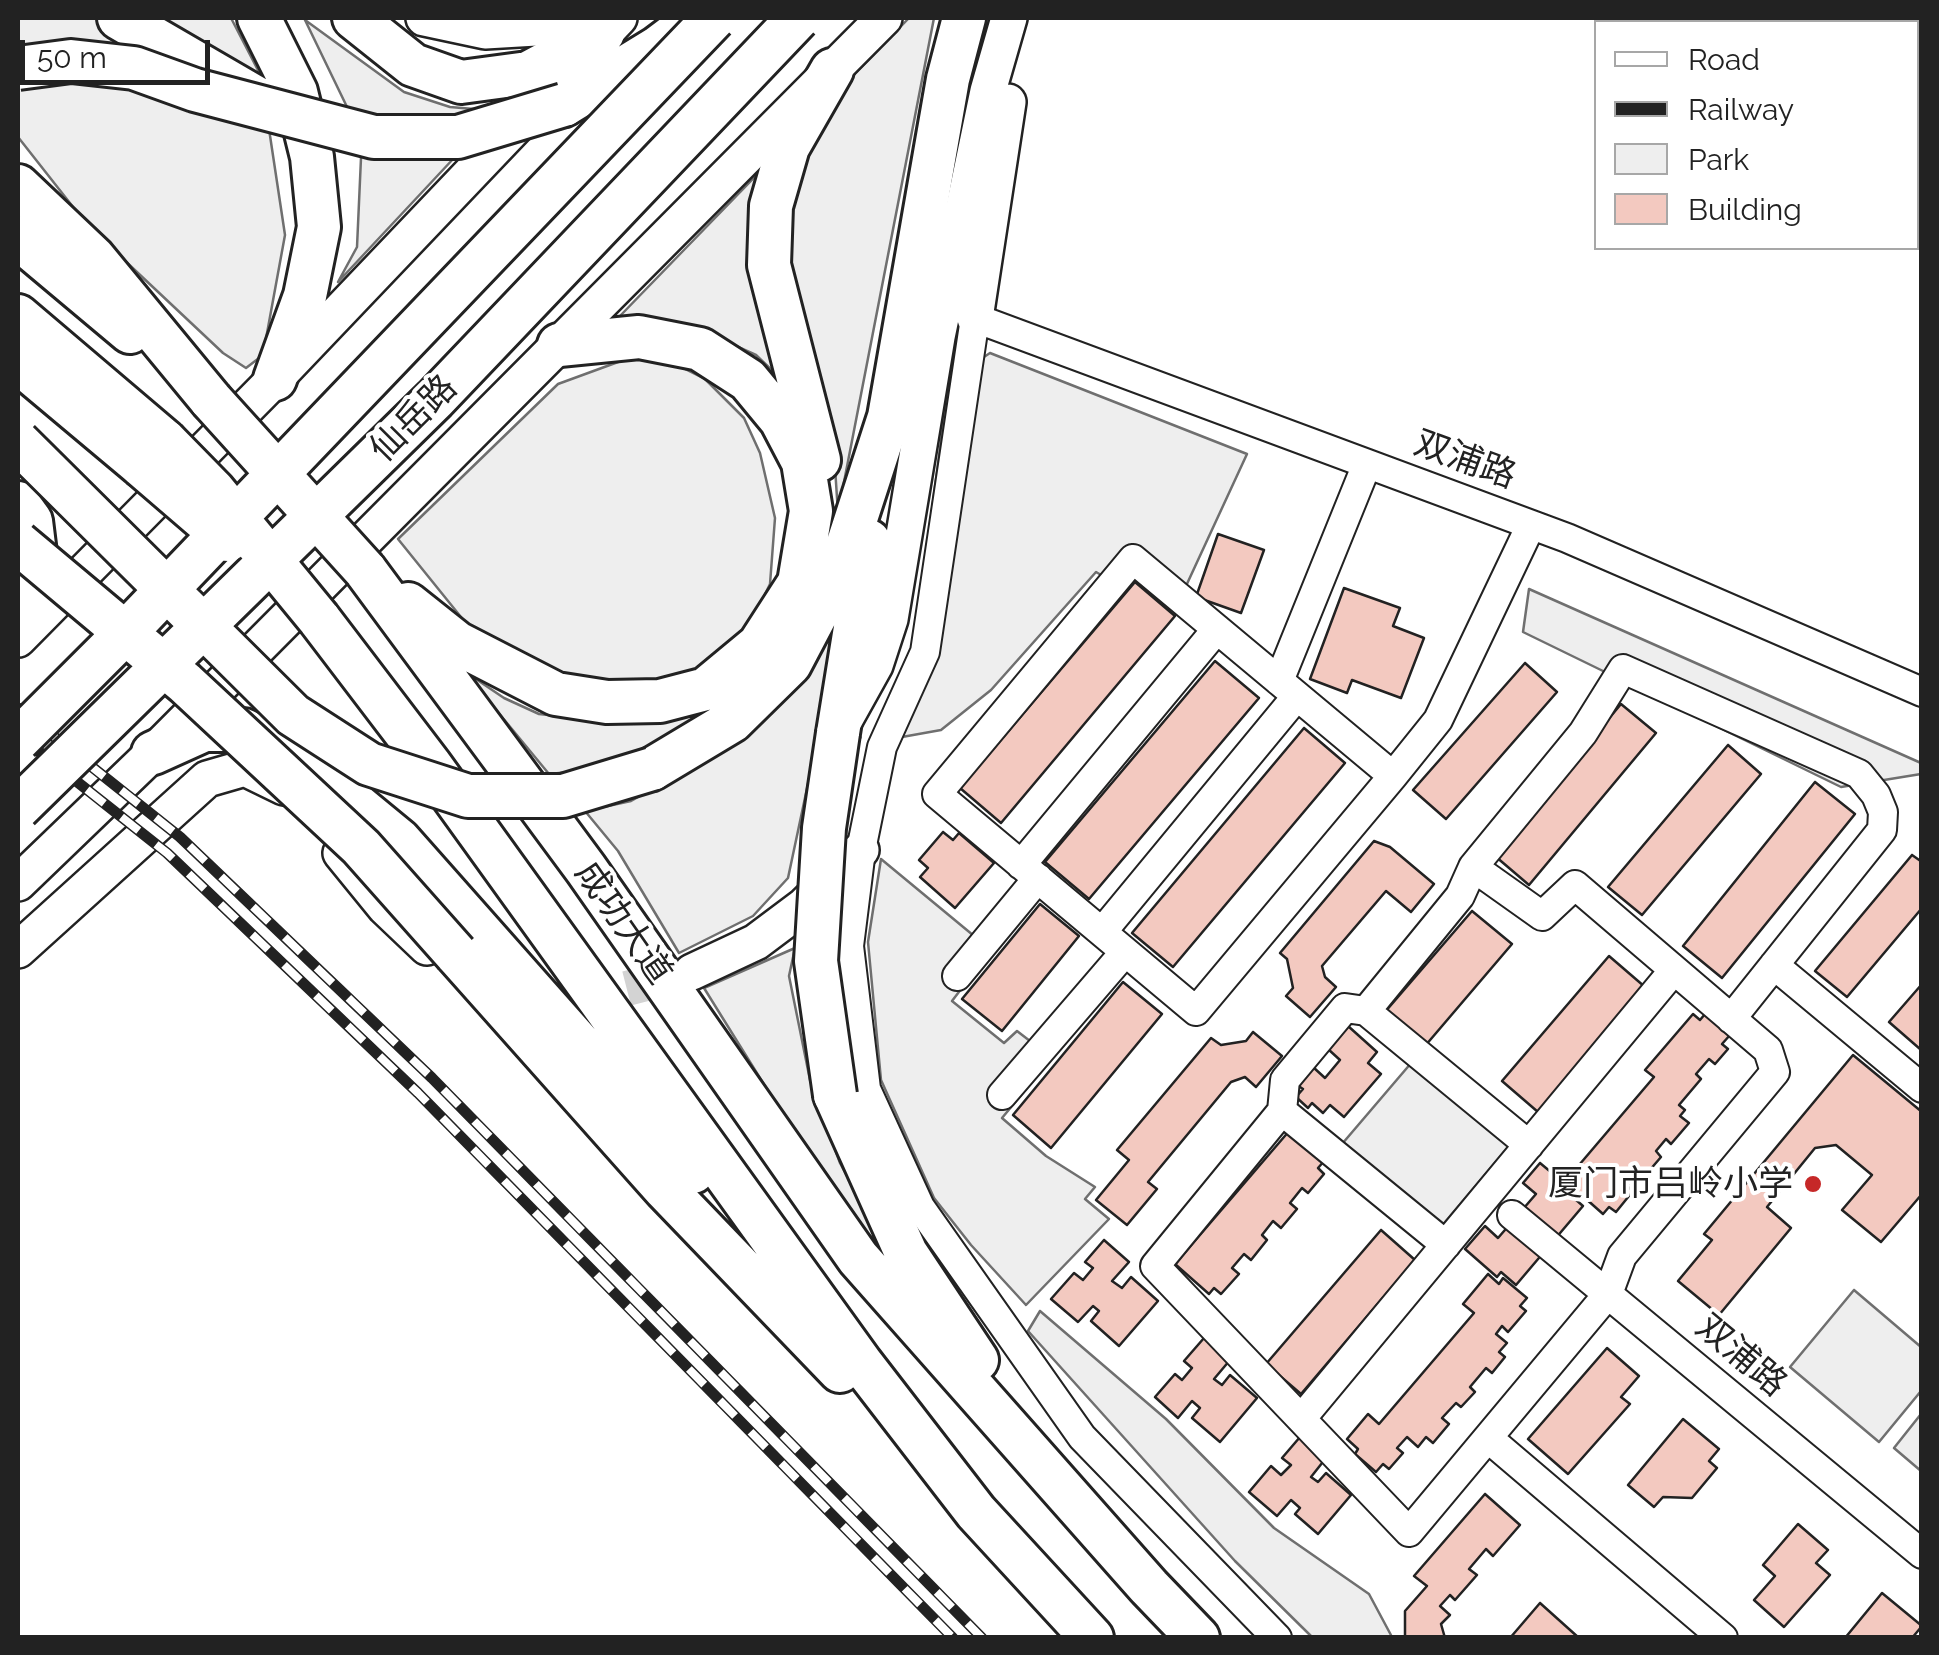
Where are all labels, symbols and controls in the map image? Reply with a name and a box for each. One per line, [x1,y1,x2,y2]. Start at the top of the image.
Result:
scale bar [25,20,215,82]
legend [1594,20,1919,250]
text: 50 m [37,40,107,75]
text: Road [1688,42,1760,77]
text: Railway [1688,92,1794,127]
text: Park [1688,142,1749,177]
text: Building [1688,192,1802,227]
street label: 仙岳路 [362,367,466,471]
street label: 双浦路 [1408,422,1522,498]
street label: 成功大道 [566,854,680,992]
place label: 厦门市吕岭小学 [1548,1163,1793,1205]
marker: 厦门市吕岭小学 [1802,1173,1824,1195]
street label: 双浦路 [1687,1306,1795,1406]

